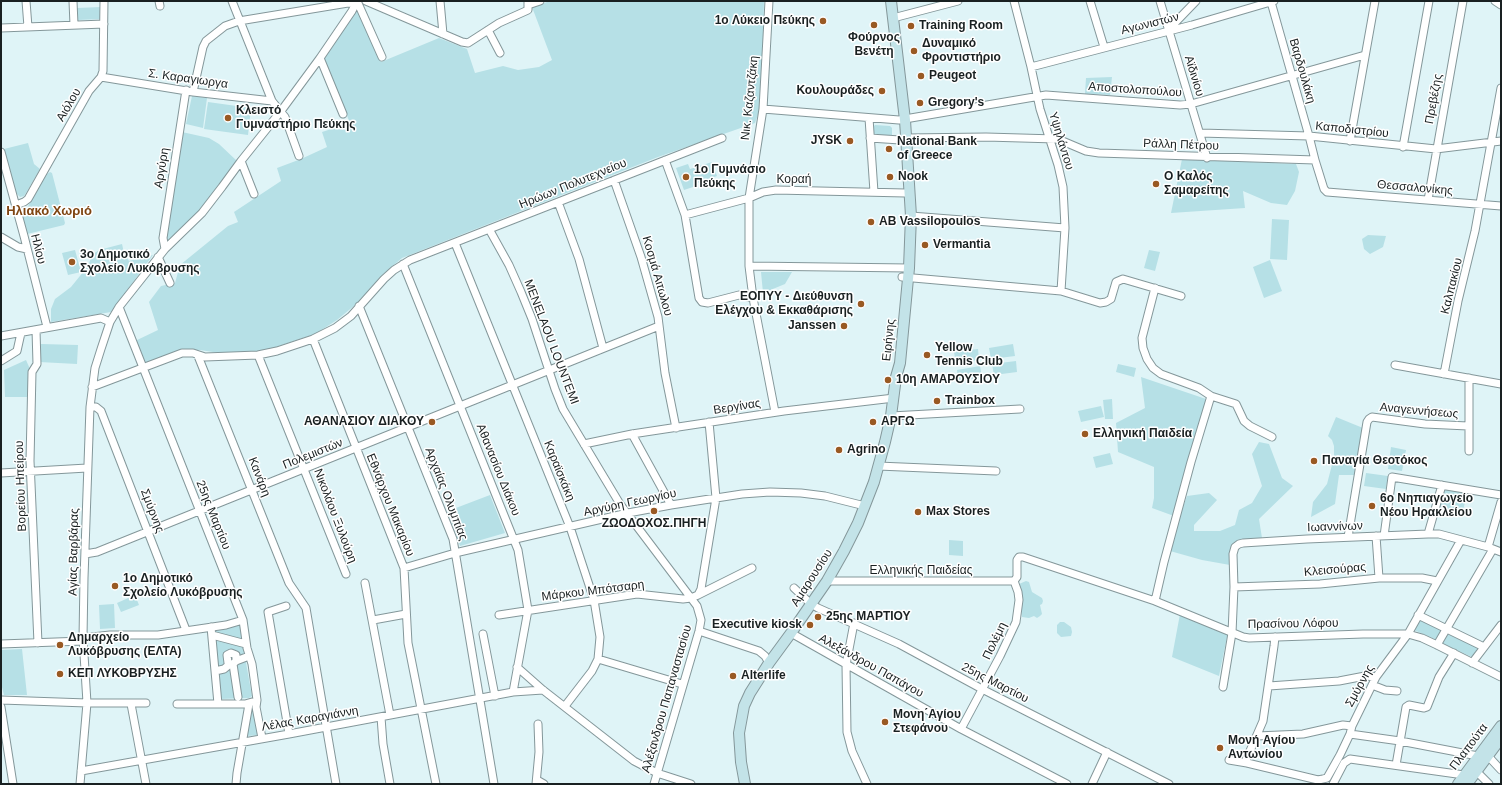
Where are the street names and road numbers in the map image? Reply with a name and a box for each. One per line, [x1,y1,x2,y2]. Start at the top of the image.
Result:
street label: Αγωνιστών [1120,10,1180,38]
street label: Βαρδουλάκη [1286,37,1318,105]
street label: Αϊδινίου [1181,54,1207,98]
street label: Νικ. Καζαντζάκη [738,55,762,141]
street label: Σ. Καραγιωργα [147,66,229,92]
street label: Πρεβέζης [1423,73,1445,125]
street label: Αποστολοπούλου [1088,80,1182,100]
street label: Αιόλου [54,86,84,124]
street label: Υψηλάντου [1045,110,1077,172]
street label: Καποδιστρίου [1315,119,1389,141]
street label: Ράλλη Πέτρου [1143,136,1219,154]
street label: Αργύρη [152,147,172,189]
street label: Ηρώων Πολυτεχνείου [517,156,629,212]
street label: Κοραή [777,173,811,187]
street label: Θεσσαλονίκης [1376,178,1454,198]
street label: Ηλίου [27,232,49,266]
street label: Κοσμά Αιτωλου [639,234,675,318]
street label: Καλπακίου [1438,256,1466,316]
street label: MENELAOU LOUNTEMI [521,277,581,407]
street label: Ειρήνης [880,318,898,362]
street label: Βεργίνας [712,396,762,418]
street label: Αναγεννήσεως [1379,400,1459,422]
street label: Αθανασίου Διάκου [473,422,523,518]
street label: Πολεμιστών [281,435,345,473]
street label: Καραϊσκάκη [540,439,578,503]
street label: Βορείου Ηπείρου [12,440,30,532]
street label: Αρχαίας Ολυμπίας [422,445,470,543]
street label: Εθνάρχου Μακαρίου [363,452,417,558]
street label: Κανάρη [245,455,273,499]
street label: Νικολάου Ξυλούρη [310,467,360,565]
street label: 25ης Μαρτίου [193,478,233,552]
street label: Αργύρη Γεωργίου [582,486,678,520]
street label: Σμύρνης [137,487,167,535]
street label: Αγίας Βαρβάρας [66,508,82,596]
street label: Ιωαννίνων [1307,519,1363,535]
street label: Αμαρουσίου [788,547,836,609]
street label: Κλεισούρας [1303,560,1367,580]
street label: Ελληνικής Παιδείας [870,564,972,578]
street label: Μάρκου Μπότσαρη [541,578,645,604]
street label: Πρασίνου Λόφου [1247,616,1339,632]
street label: Πολέμη [980,620,1010,662]
street label: Αλέξανδρου Παπαναστασίου [639,623,695,775]
street label: Αλεξάνδρου Παπάγου [816,631,926,701]
street label: 25ης Μαρτίου [959,660,1031,706]
street label: Σμύρνης [1343,662,1377,710]
street label: Λέλας Καραγιάννη [260,703,360,735]
street label: Πλαπούτα [1447,721,1491,773]

